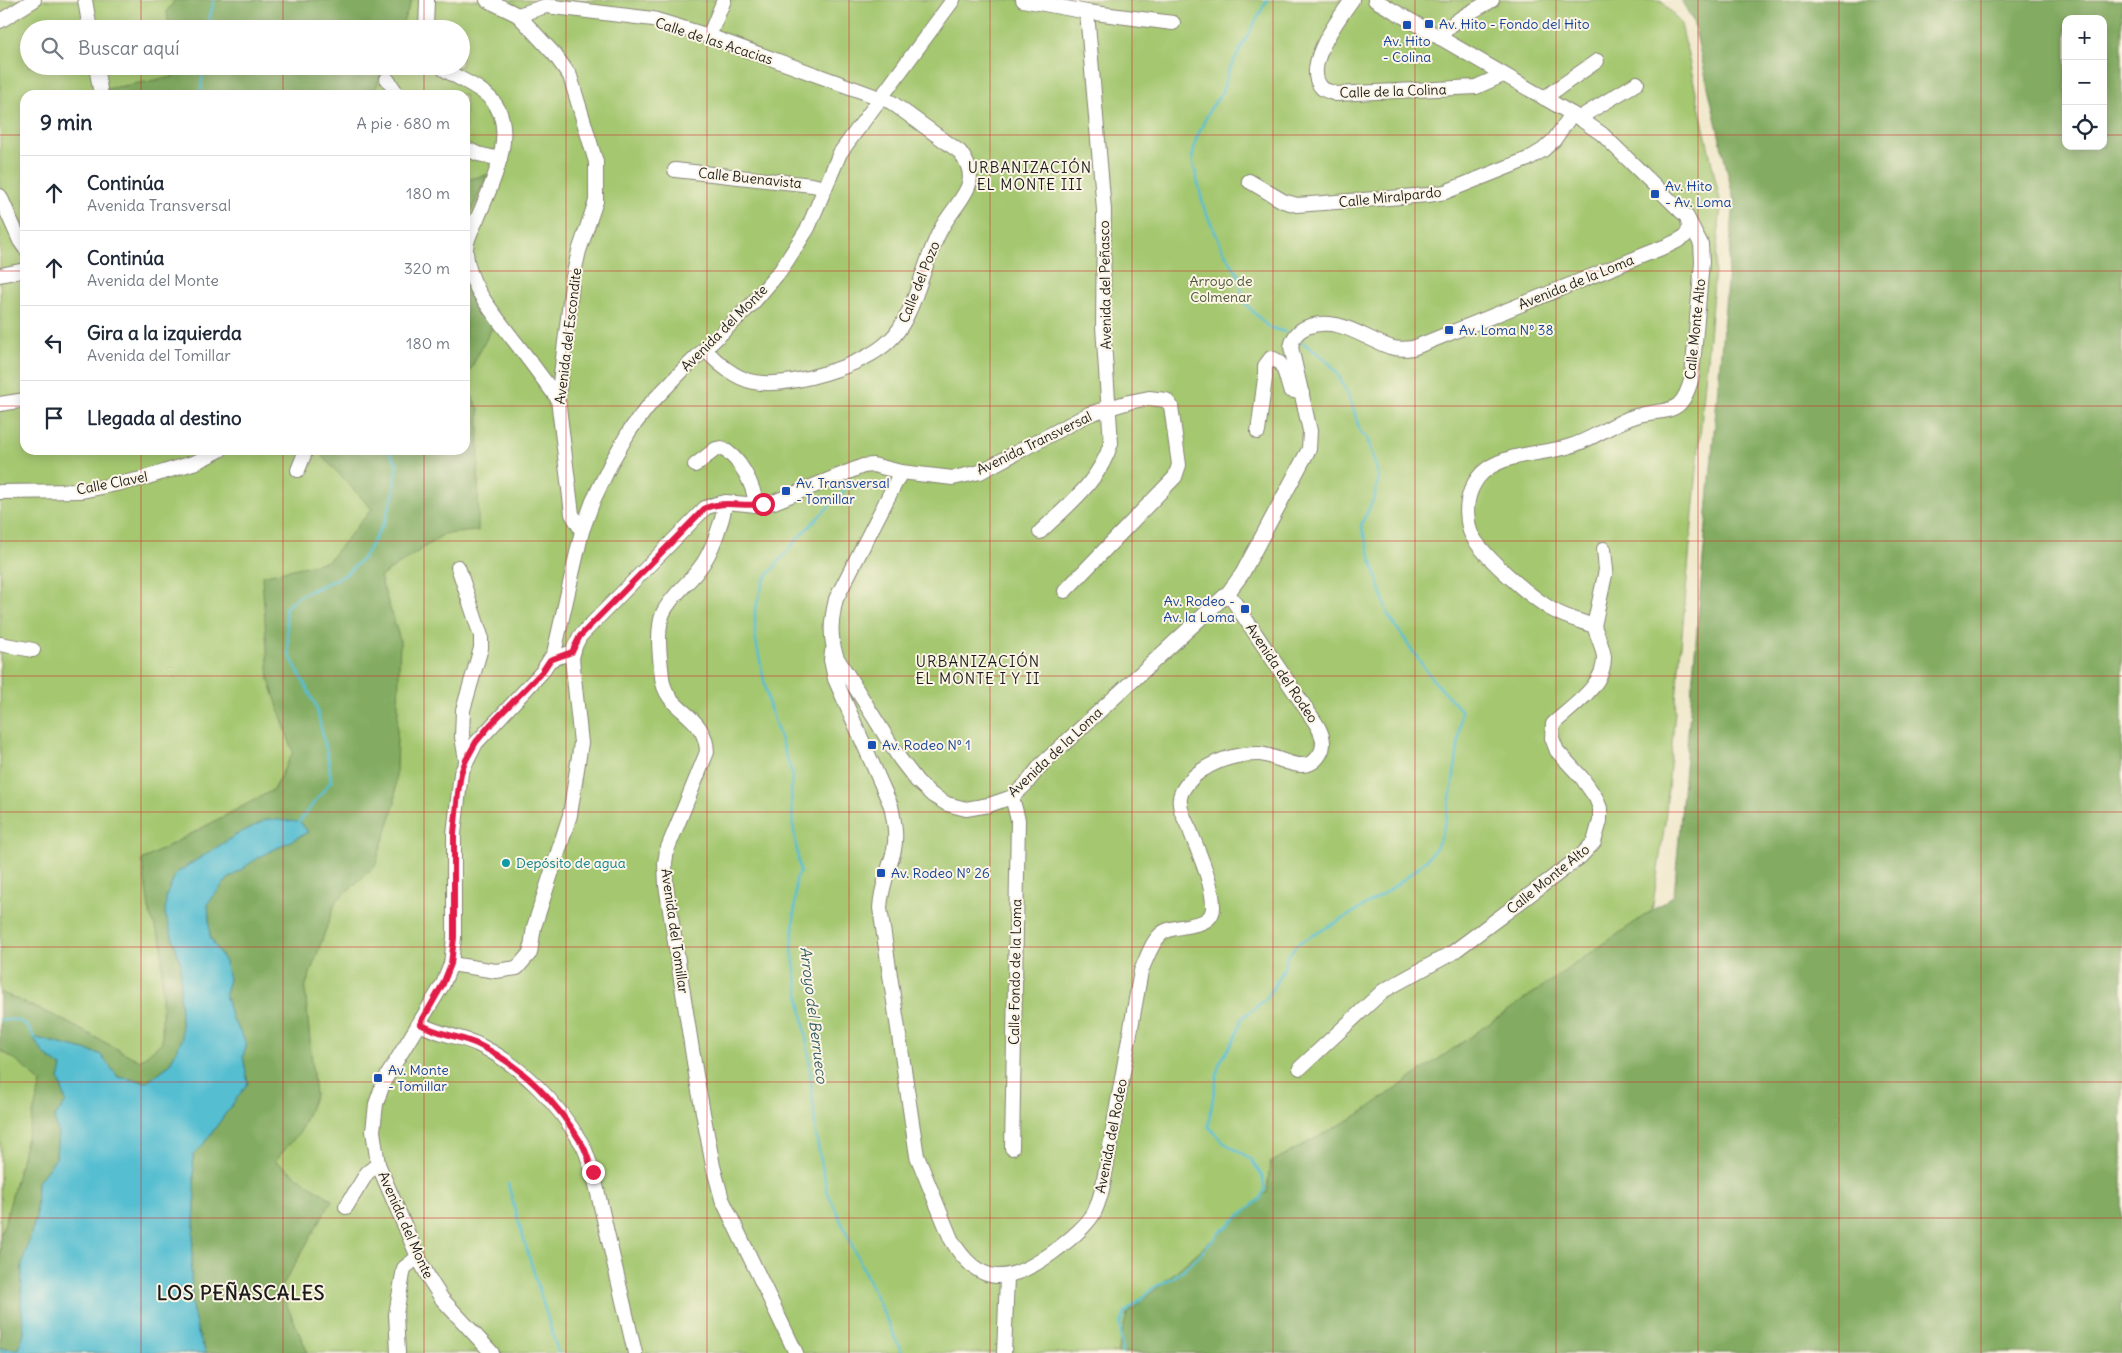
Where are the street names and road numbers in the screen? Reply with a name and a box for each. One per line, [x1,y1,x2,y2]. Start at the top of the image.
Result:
street label: Calle de las Acacias [653,13,775,69]
street label: Calle de la Colina [1339,80,1447,102]
street label: Calle Buenavista [697,164,803,192]
street label: Calle Miralpardo [1338,183,1442,211]
street label: Avenida del Peñasco [1095,220,1115,350]
street label: Calle del Pozo [894,238,944,326]
street label: Avenida de la Loma [1516,251,1636,313]
street label: Avenida del Escondite [551,267,585,405]
street label: Calle Monte Alto [1681,277,1709,380]
street label: Avenida del Monte [677,281,771,375]
street label: Avenida Transversal [973,407,1095,479]
street label: Calle Clavel [75,467,149,499]
street label: Avenida del Rodeo [1242,620,1322,726]
street label: Avenida de la Loma [1004,703,1106,801]
street label: Calle Monte Alto [1503,840,1593,918]
street label: Avenida del Tomillar [657,867,693,995]
street label: Calle Fondo de la Loma [1005,899,1025,1045]
street label: Avenida del Rodeo [1091,1077,1131,1195]
street label: Avenida del Monte [374,1169,438,1281]

